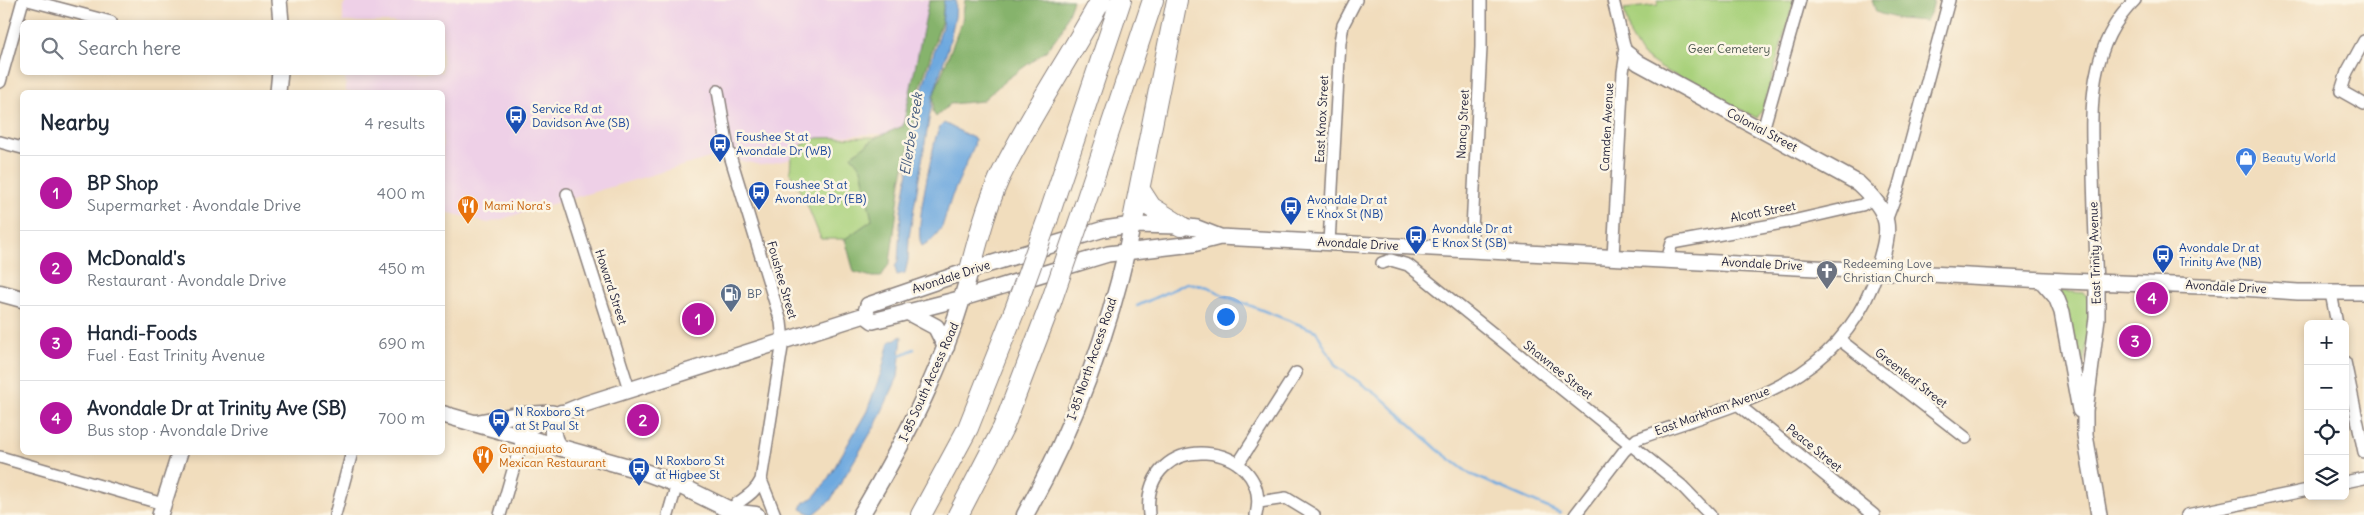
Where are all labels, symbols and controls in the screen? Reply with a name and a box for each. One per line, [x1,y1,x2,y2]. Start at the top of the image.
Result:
search box [20,20,445,75]
icon: search [38,34,66,62]
text: Search here [78,36,181,60]
park label: Geer Cemetery [1688,41,1770,56]
street label: East Knox Street [1312,75,1331,163]
street label: Camden Avenue [1597,82,1616,172]
street label: Nancy Street [1453,89,1472,159]
water label: Ellerbe Creek [896,91,927,176]
place label: Service Rd at Davidson Ave (SB) [532,101,630,130]
bus stop icon: Service Rd at Davidson Ave (SB) [504,104,528,135]
street label: Colonial Street [1724,105,1800,154]
text: Nearby [40,109,110,136]
text: 4 results [364,113,425,133]
place label: Foushee St at Avondale Dr (WB) [736,129,831,158]
bus stop icon: Foushee St at Avondale Dr (WB) [708,132,732,163]
shop icon: Beauty World [2234,146,2258,177]
place label: Beauty World [2262,150,2336,165]
text: BP Shop [87,171,158,195]
place label: Foushee St at Avondale Dr (EB) [775,177,867,206]
bus stop icon: Foushee St at Avondale Dr (EB) [747,180,771,211]
text: 1 [53,183,59,203]
text: 400 m [377,183,425,203]
place label: Avondale Dr at E Knox St (NB) [1307,192,1387,221]
restaurant icon: Mami Nora's [456,194,480,225]
text: Supermarket · Avondale Drive [87,195,301,215]
bus stop icon: Avondale Dr at E Knox St (NB) [1279,195,1303,226]
place label: Mami Nora's [484,198,551,213]
street label: Alcott Street [1729,198,1797,225]
street label: East Trinity Avenue [2085,201,2104,305]
place label: Avondale Dr at E Knox St (SB) [1432,221,1512,250]
bus stop icon: Avondale Dr at E Knox St (SB) [1404,224,1428,255]
street label: Avondale Drive [1317,234,1399,253]
street label: Foushee Street [764,239,801,320]
place label: Avondale Dr at Trinity Ave (NB) [2179,240,2262,269]
bus stop icon: Avondale Dr at Trinity Ave (NB) [2151,243,2175,274]
text: McDonald's [87,246,185,270]
street label: Howard Street [592,247,631,326]
street label: Avondale Drive [1721,254,1803,273]
place label: Redeeming Love Christian Church [1843,256,1934,285]
street label: Avondale Drive [910,257,992,296]
text: 2 [52,258,60,278]
text: 450 m [378,258,425,278]
church icon: Redeeming Love Christian Church [1815,259,1839,290]
text: Restaurant · Avondale Drive [87,270,286,290]
street label: Avondale Drive [2185,277,2267,296]
pin: 4 [2136,279,2168,317]
fuel station icon: BP [719,282,743,313]
place label: BP [747,286,762,301]
street label: I-85 North Access Road [1064,296,1120,422]
pin: 1 [682,300,714,338]
your location [1213,304,1239,330]
street label: I-85 South Access Road [895,320,962,444]
map controls [2304,320,2349,500]
button: + [2304,320,2349,365]
text: Handi-Foods [87,321,197,345]
pin: 3 [2119,322,2151,360]
text: 3 [51,333,61,353]
text: 690 m [378,333,425,353]
street label: Shawnee Street [1521,337,1596,402]
text: Fuel · East Trinity Avenue [87,345,265,365]
street label: Greenleaf Street [1872,345,1951,411]
button: − [2304,365,2349,410]
street label: East Markham Avenue [1652,383,1771,438]
text: Avondale Dr at Trinity Ave (SB) [87,396,346,420]
pin: 2 [627,401,659,439]
place label: N Roxboro St at St Paul St [515,404,584,433]
bus stop icon: N Roxboro St at St Paul St [487,407,511,438]
text: 4 [51,408,61,428]
text: 700 m [378,408,425,428]
button: locate [2304,410,2349,455]
text: Bus stop · Avondale Drive [87,420,268,440]
street label: Peace Street [1783,421,1845,475]
place label: Guanajuato Mexican Restaurant [499,441,606,470]
restaurant icon: Guanajuato Mexican Restaurant [471,444,495,475]
place label: N Roxboro St at Higbee St [655,453,724,482]
button: layers [2304,455,2349,500]
bus stop icon: N Roxboro St at Higbee St [627,456,651,487]

